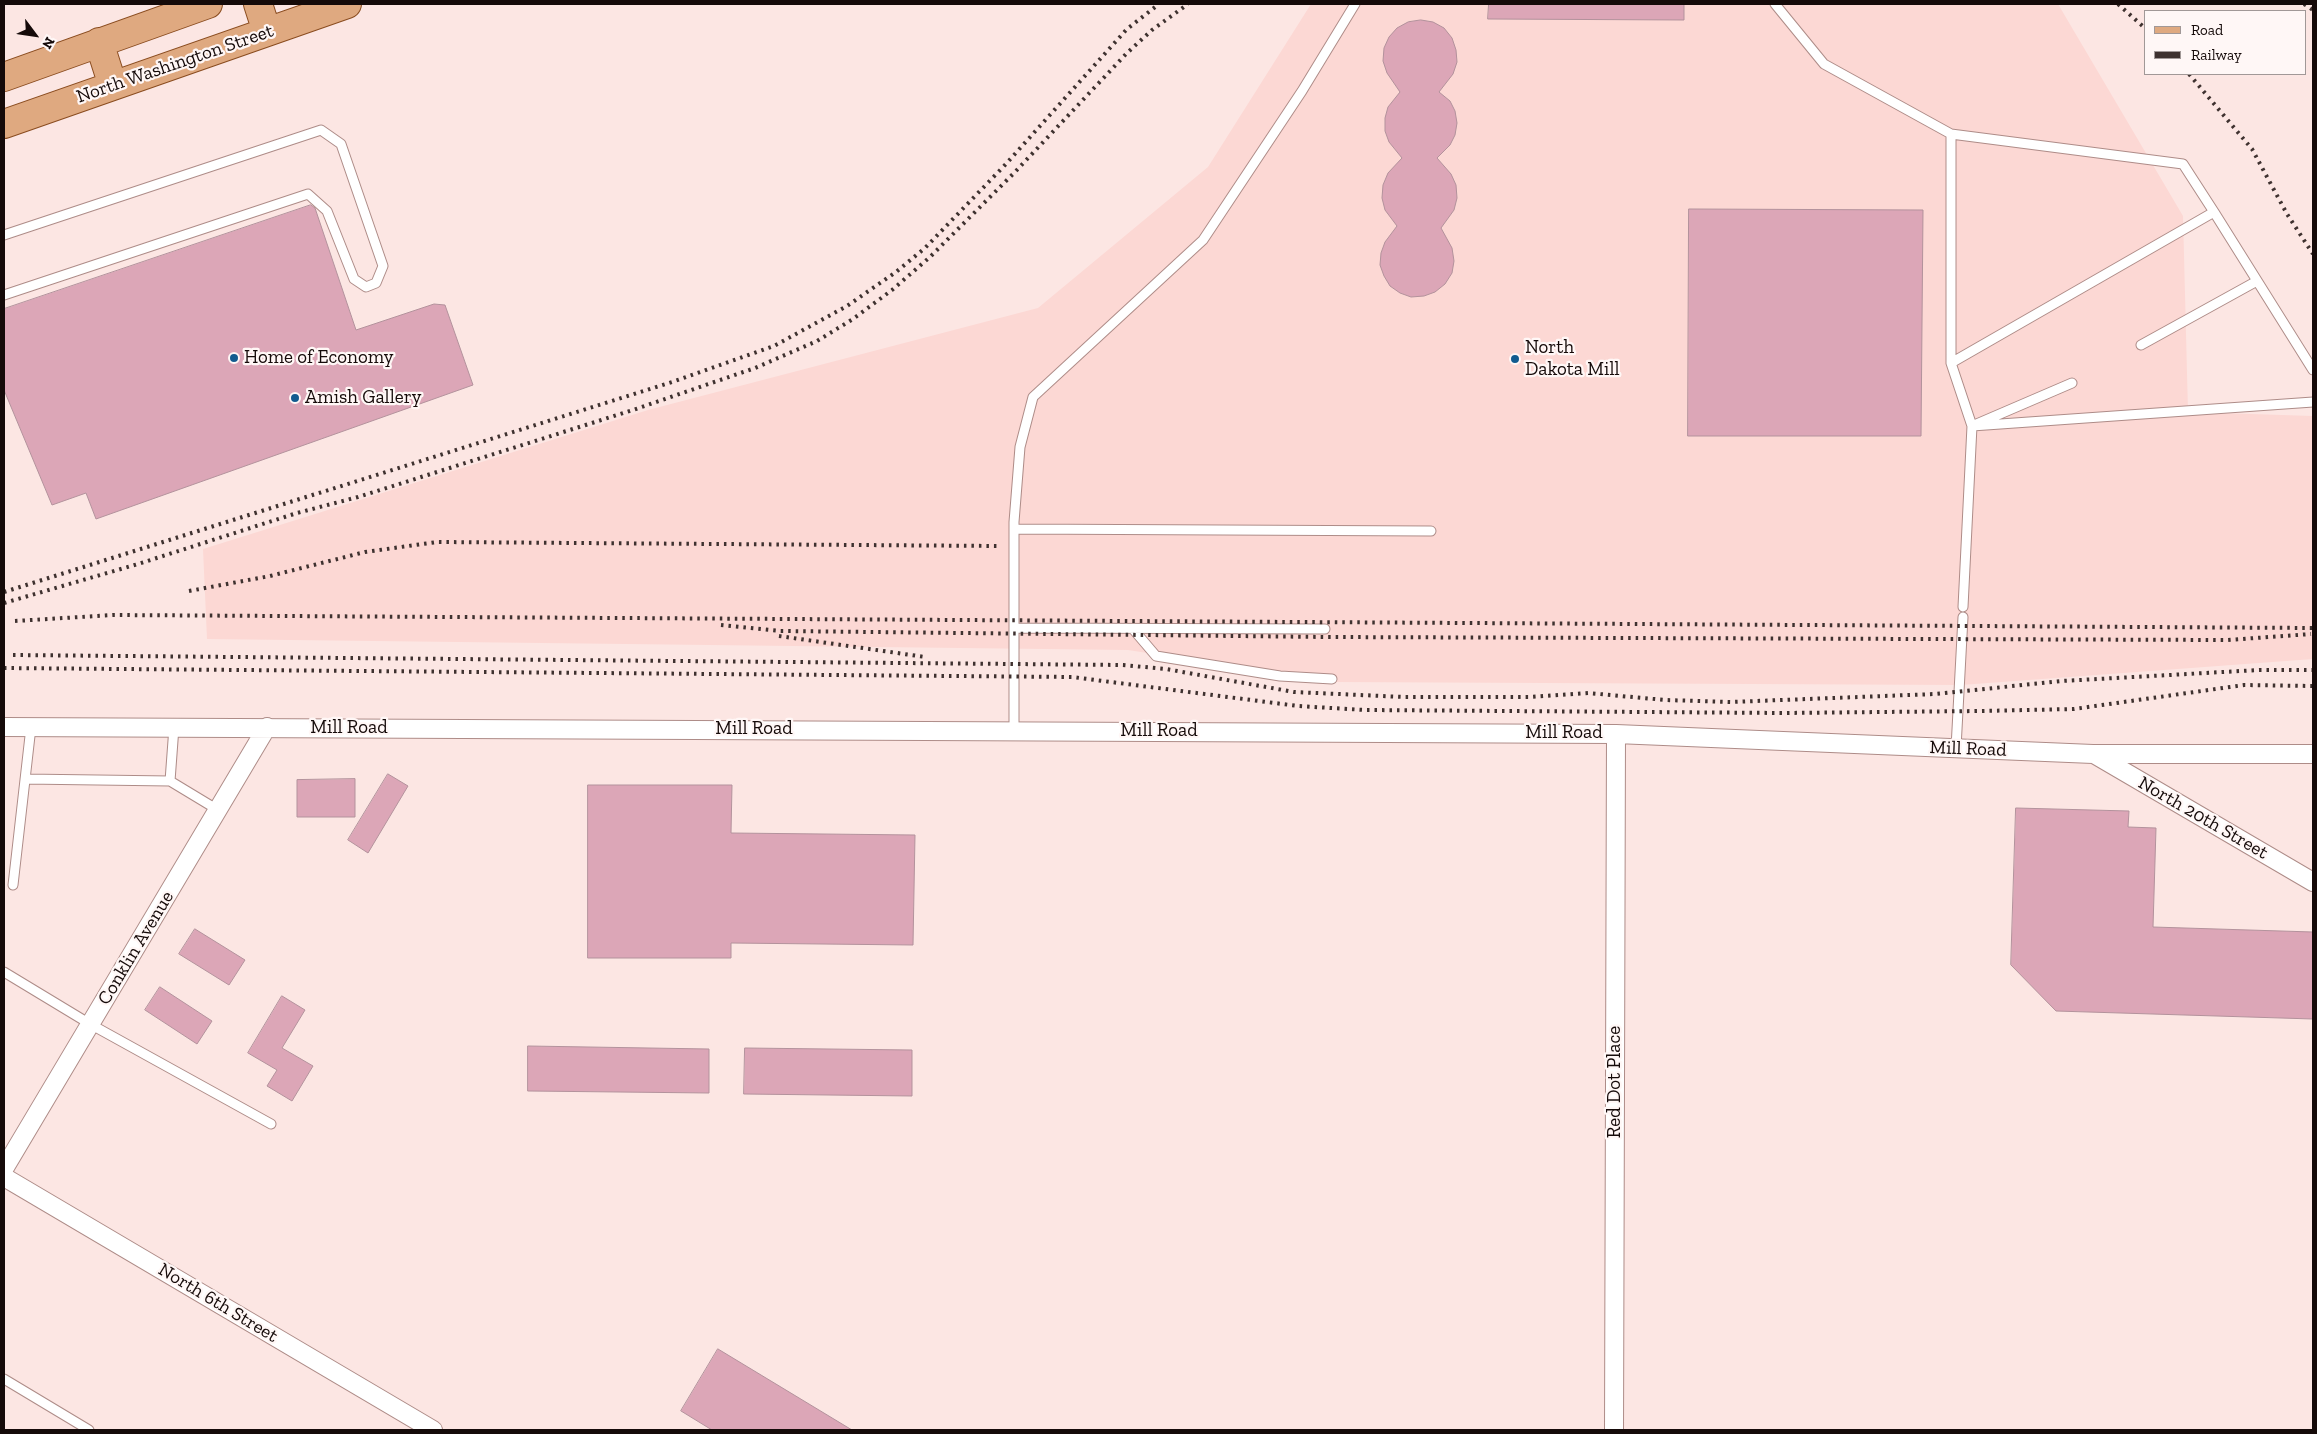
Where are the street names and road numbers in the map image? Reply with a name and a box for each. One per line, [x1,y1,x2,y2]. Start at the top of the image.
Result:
street label: North Washington Street [73,20,277,108]
street label: Mill Road [310,717,388,739]
street label: Mill Road [715,718,793,740]
street label: Mill Road [1120,720,1198,742]
street label: Mill Road [1525,722,1603,744]
street label: Mill Road [1929,736,2007,762]
street label: North 20th Street [2134,772,2272,864]
street label: Conklin Avenue [93,887,179,1009]
street label: Red Dot Place [1604,1026,1626,1138]
street label: North 6th Street [154,1258,282,1348]

